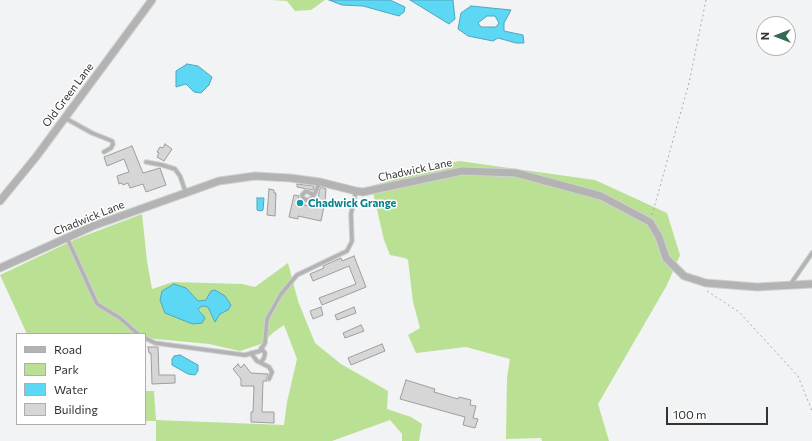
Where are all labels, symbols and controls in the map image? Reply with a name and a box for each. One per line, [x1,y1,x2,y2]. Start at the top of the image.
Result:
north arrow [756,16,796,56]
text: N [758,32,771,40]
street label: Old Green Lane [40,60,96,130]
street label: Chadwick Lane [377,156,453,184]
place label: Chadwick Grange [308,196,396,210]
street label: Chadwick Lane [52,198,126,238]
marker: Chadwick Grange [295,198,305,208]
legend [16,333,146,425]
text: Road [54,342,82,356]
text: Park [54,362,79,376]
text: Water [54,382,88,396]
scale bar [668,399,770,425]
text: Building [54,402,98,416]
text: 100 m [673,407,707,421]

